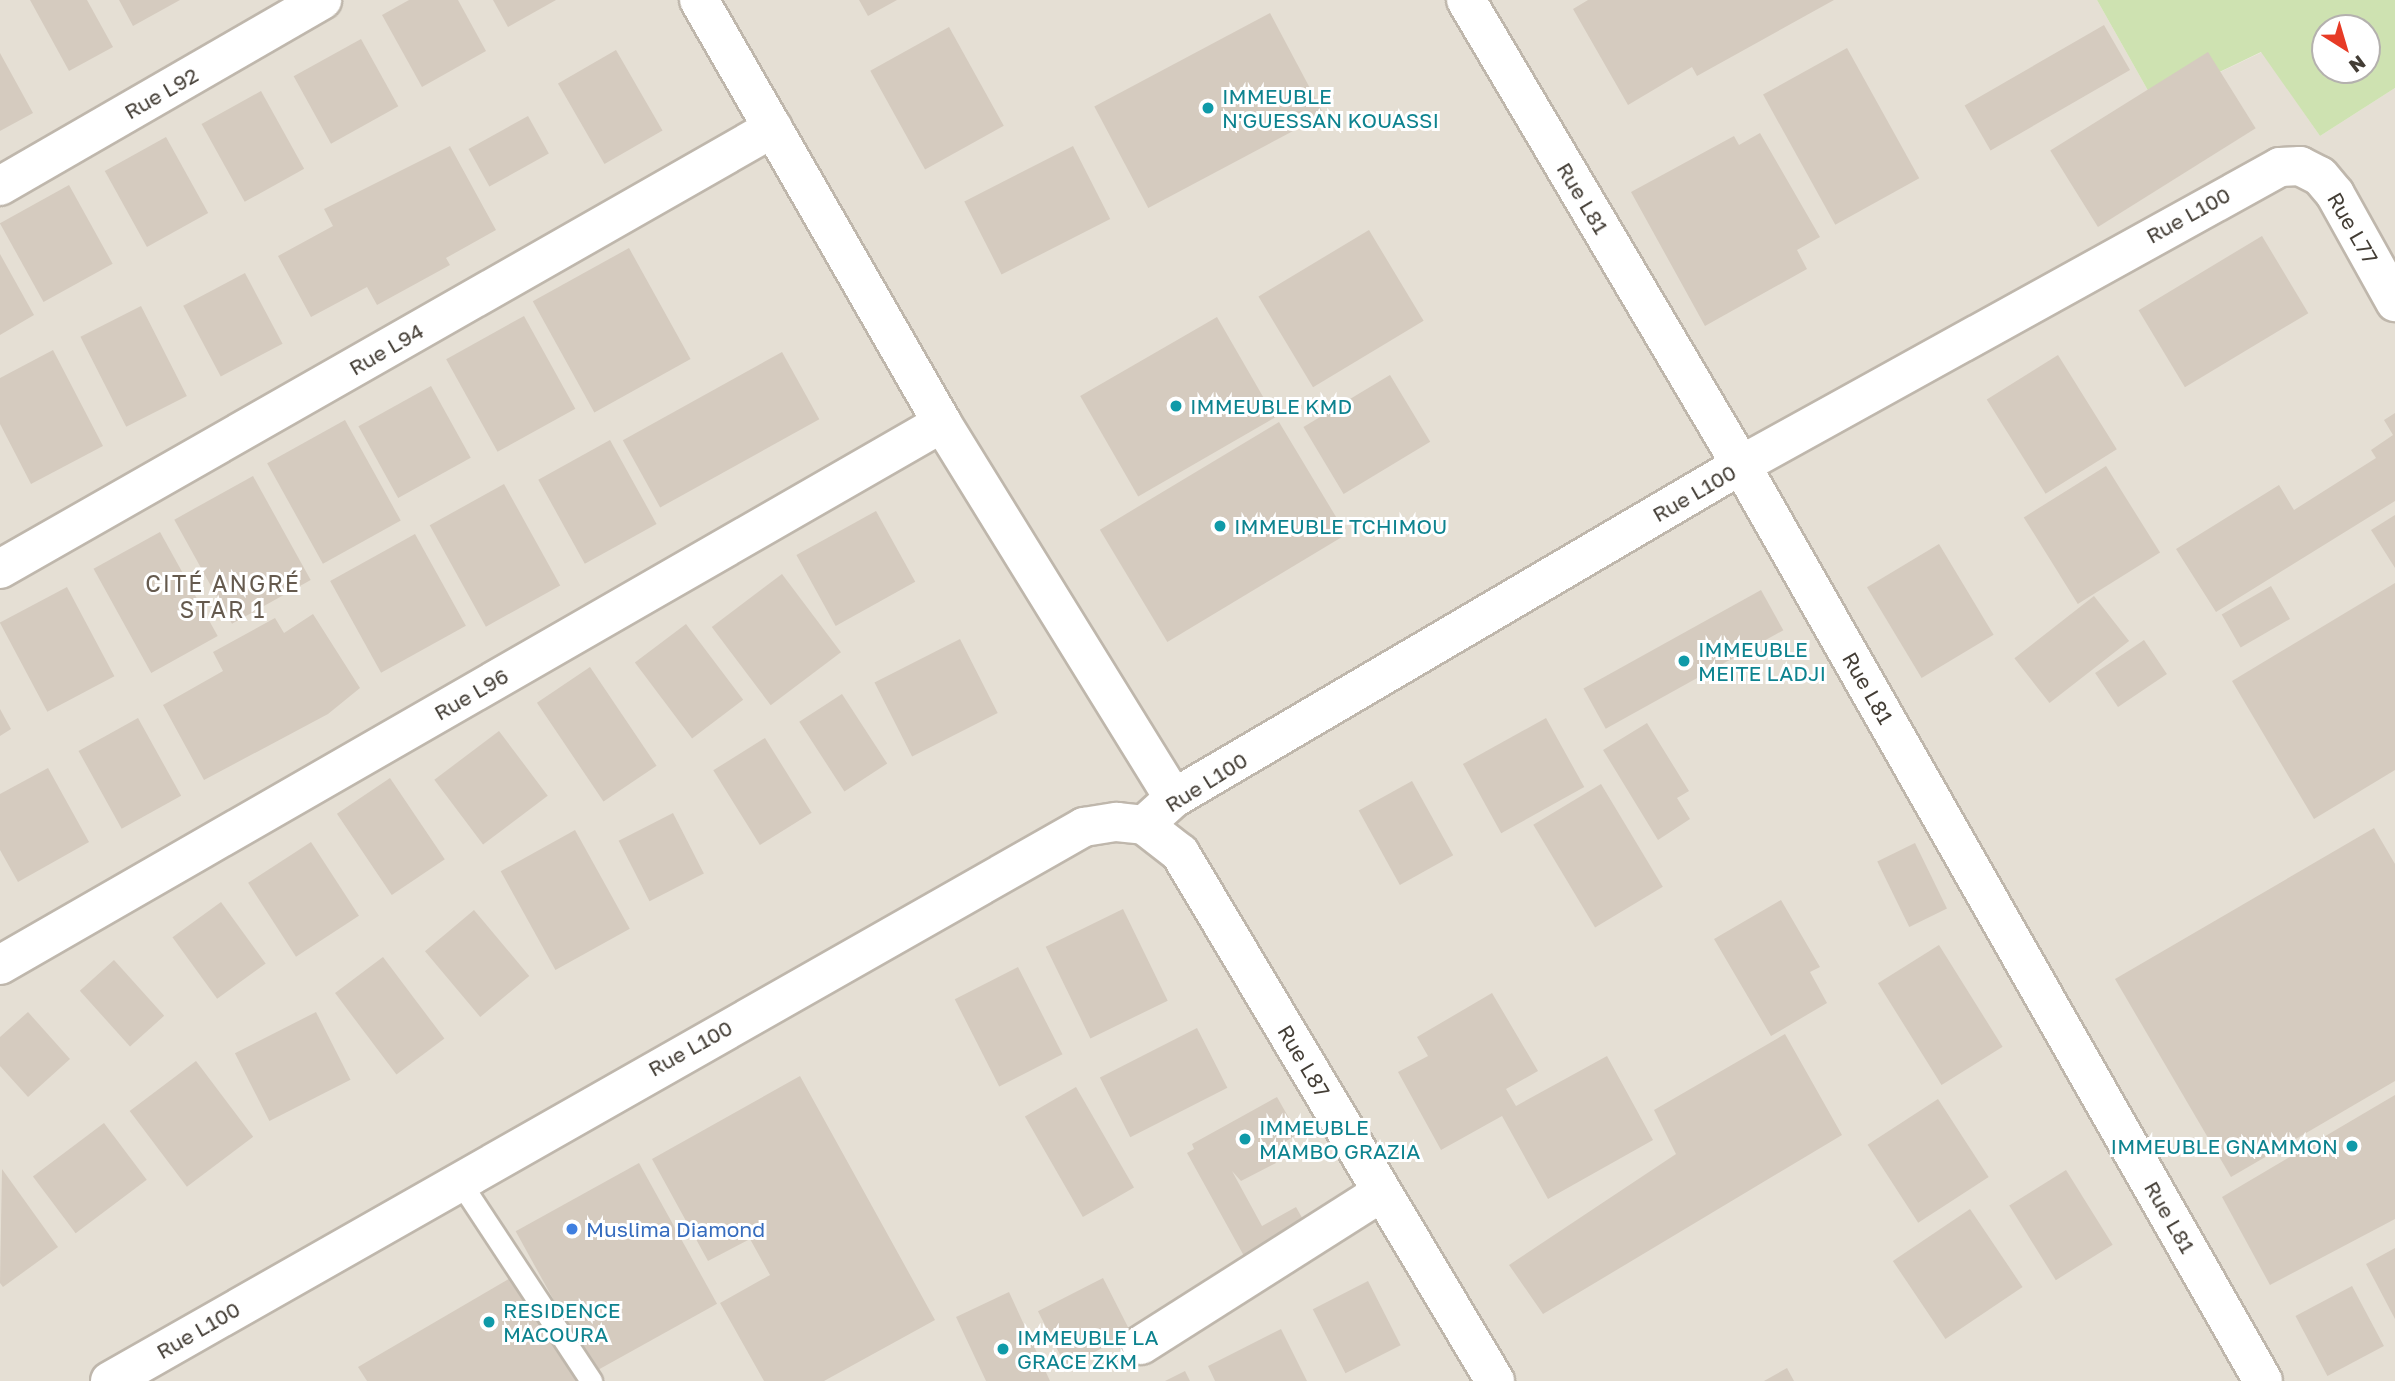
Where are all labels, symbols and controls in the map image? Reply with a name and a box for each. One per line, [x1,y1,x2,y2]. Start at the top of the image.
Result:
north arrow [2311,14,2381,84]
text: N [2345,51,2370,78]
street label: Rue L92 [120,62,202,124]
place label: IMMEUBLE N'GUESSAN KOUASSI [1222,83,1439,133]
marker: IMMEUBLE N'GUESSAN KOUASSI [1200,100,1216,116]
street label: Rue L81 [1552,158,1614,238]
street label: Rue L100 [2142,182,2234,248]
street label: Rue L77 [2323,188,2383,268]
street label: Rue L94 [344,318,428,380]
place label: IMMEUBLE KMD [1190,393,1352,419]
marker: IMMEUBLE KMD [1168,398,1184,414]
street label: Rue L100 [1648,459,1740,527]
place label: IMMEUBLE TCHIMOU [1234,513,1447,539]
marker: IMMEUBLE TCHIMOU [1212,518,1228,534]
district label: CITÉ ANGRÉ STAR 1 [146,569,300,623]
place label: IMMEUBLE MEITE LADJI [1698,636,1826,686]
street label: Rue L81 [1837,648,1899,728]
marker: IMMEUBLE MEITE LADJI [1676,653,1692,669]
street label: Rue L96 [429,663,513,725]
street label: Rue L100 [1160,747,1252,817]
street label: Rue L100 [644,1015,736,1081]
street label: Rue L87 [1273,1020,1335,1102]
place label: IMMEUBLE MAMBO GRAZIA [1259,1114,1420,1164]
marker: IMMEUBLE MAMBO GRAZIA [1237,1131,1253,1147]
place label: IMMEUBLE GNAMMON [2111,1133,2338,1159]
marker: IMMEUBLE GNAMMON [2344,1138,2360,1154]
street label: Rue L81 [2139,1177,2201,1257]
place label: Muslima Diamond [586,1216,765,1242]
marker: Muslima Diamond [564,1221,580,1237]
street label: Rue L100 [152,1296,244,1364]
place label: RESIDENCE MACOURA [503,1297,621,1347]
marker: RESIDENCE MACOURA [481,1314,497,1330]
place label: IMMEUBLE LA GRACE ZKM [1017,1324,1159,1374]
marker: IMMEUBLE LA GRACE ZKM [995,1341,1011,1357]

